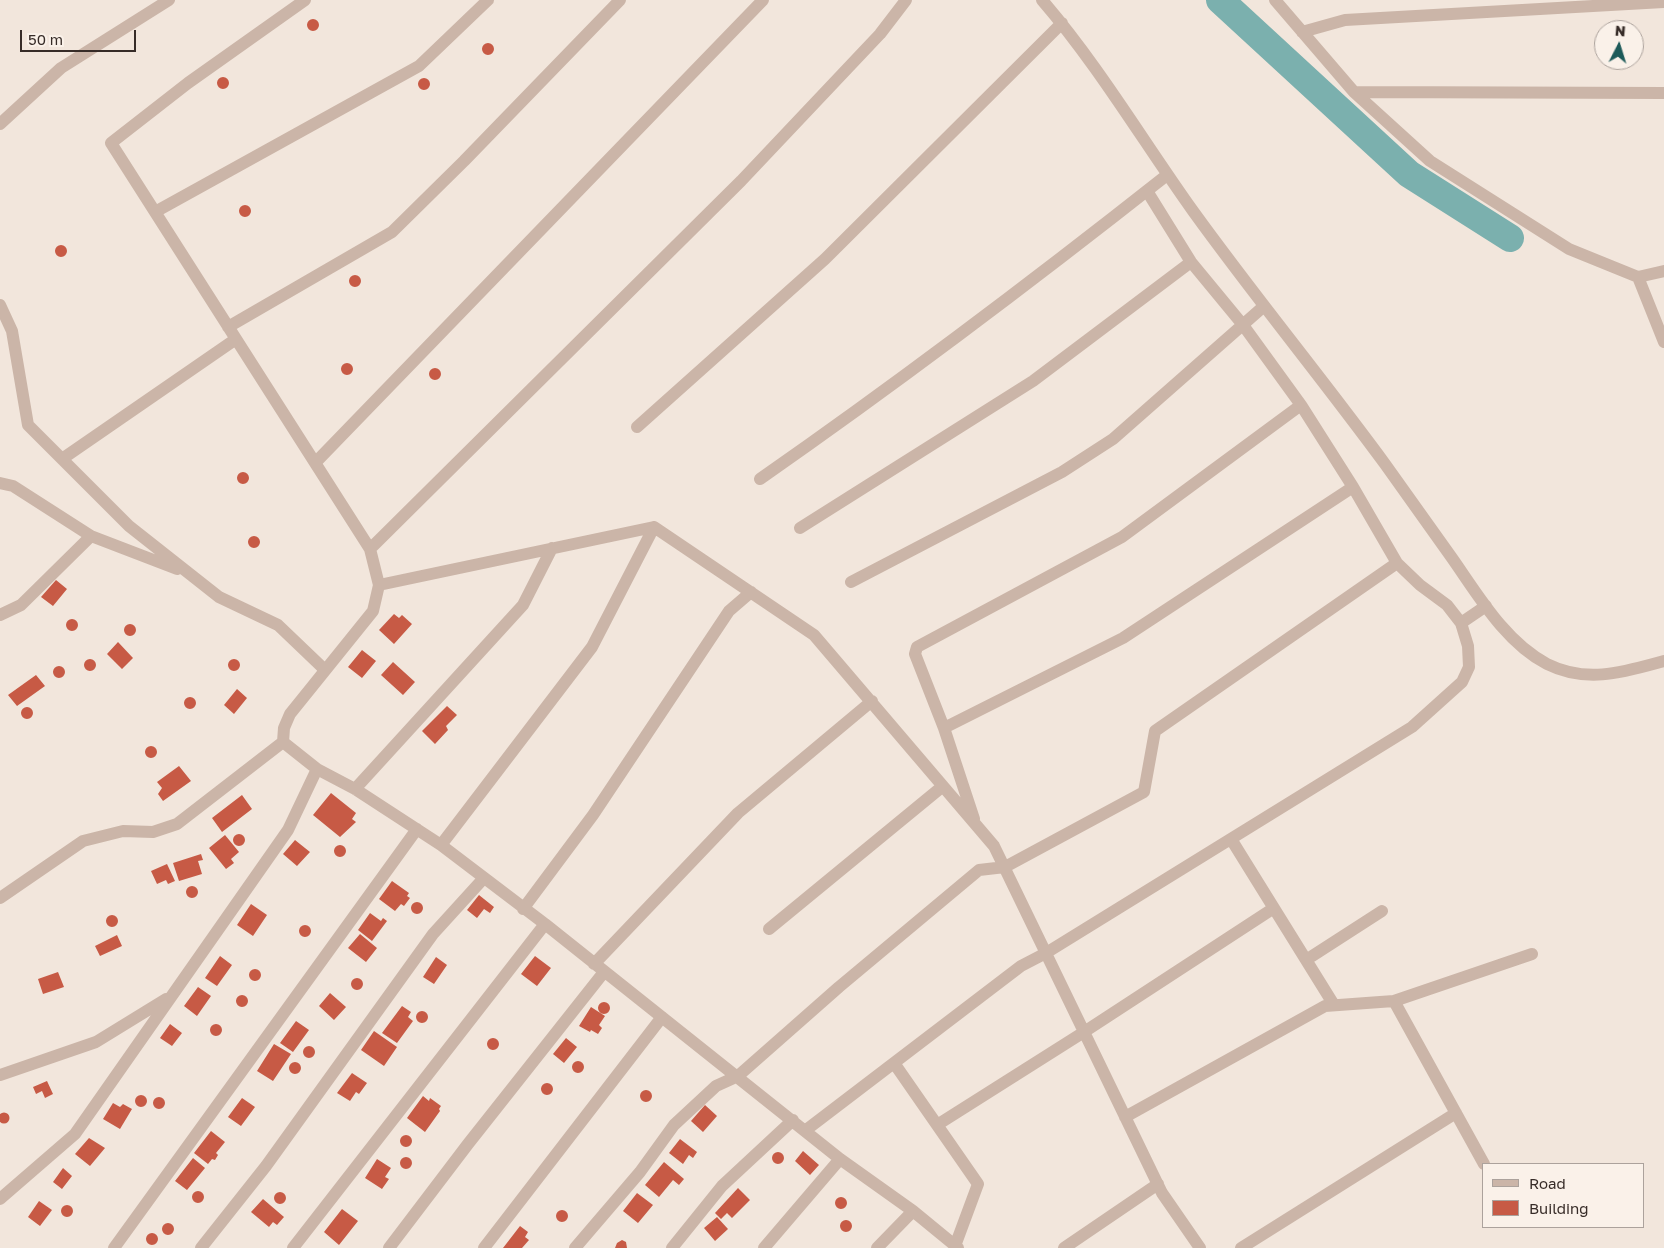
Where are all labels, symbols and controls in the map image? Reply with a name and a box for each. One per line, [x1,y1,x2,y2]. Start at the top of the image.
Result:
scale bar [22,20,139,52]
north arrow [1594,20,1644,70]
text: N [1614,22,1626,39]
text: 50 m [28,30,63,48]
legend [1482,1163,1644,1228]
text: Road [1529,1174,1566,1192]
text: Building [1529,1199,1589,1217]

